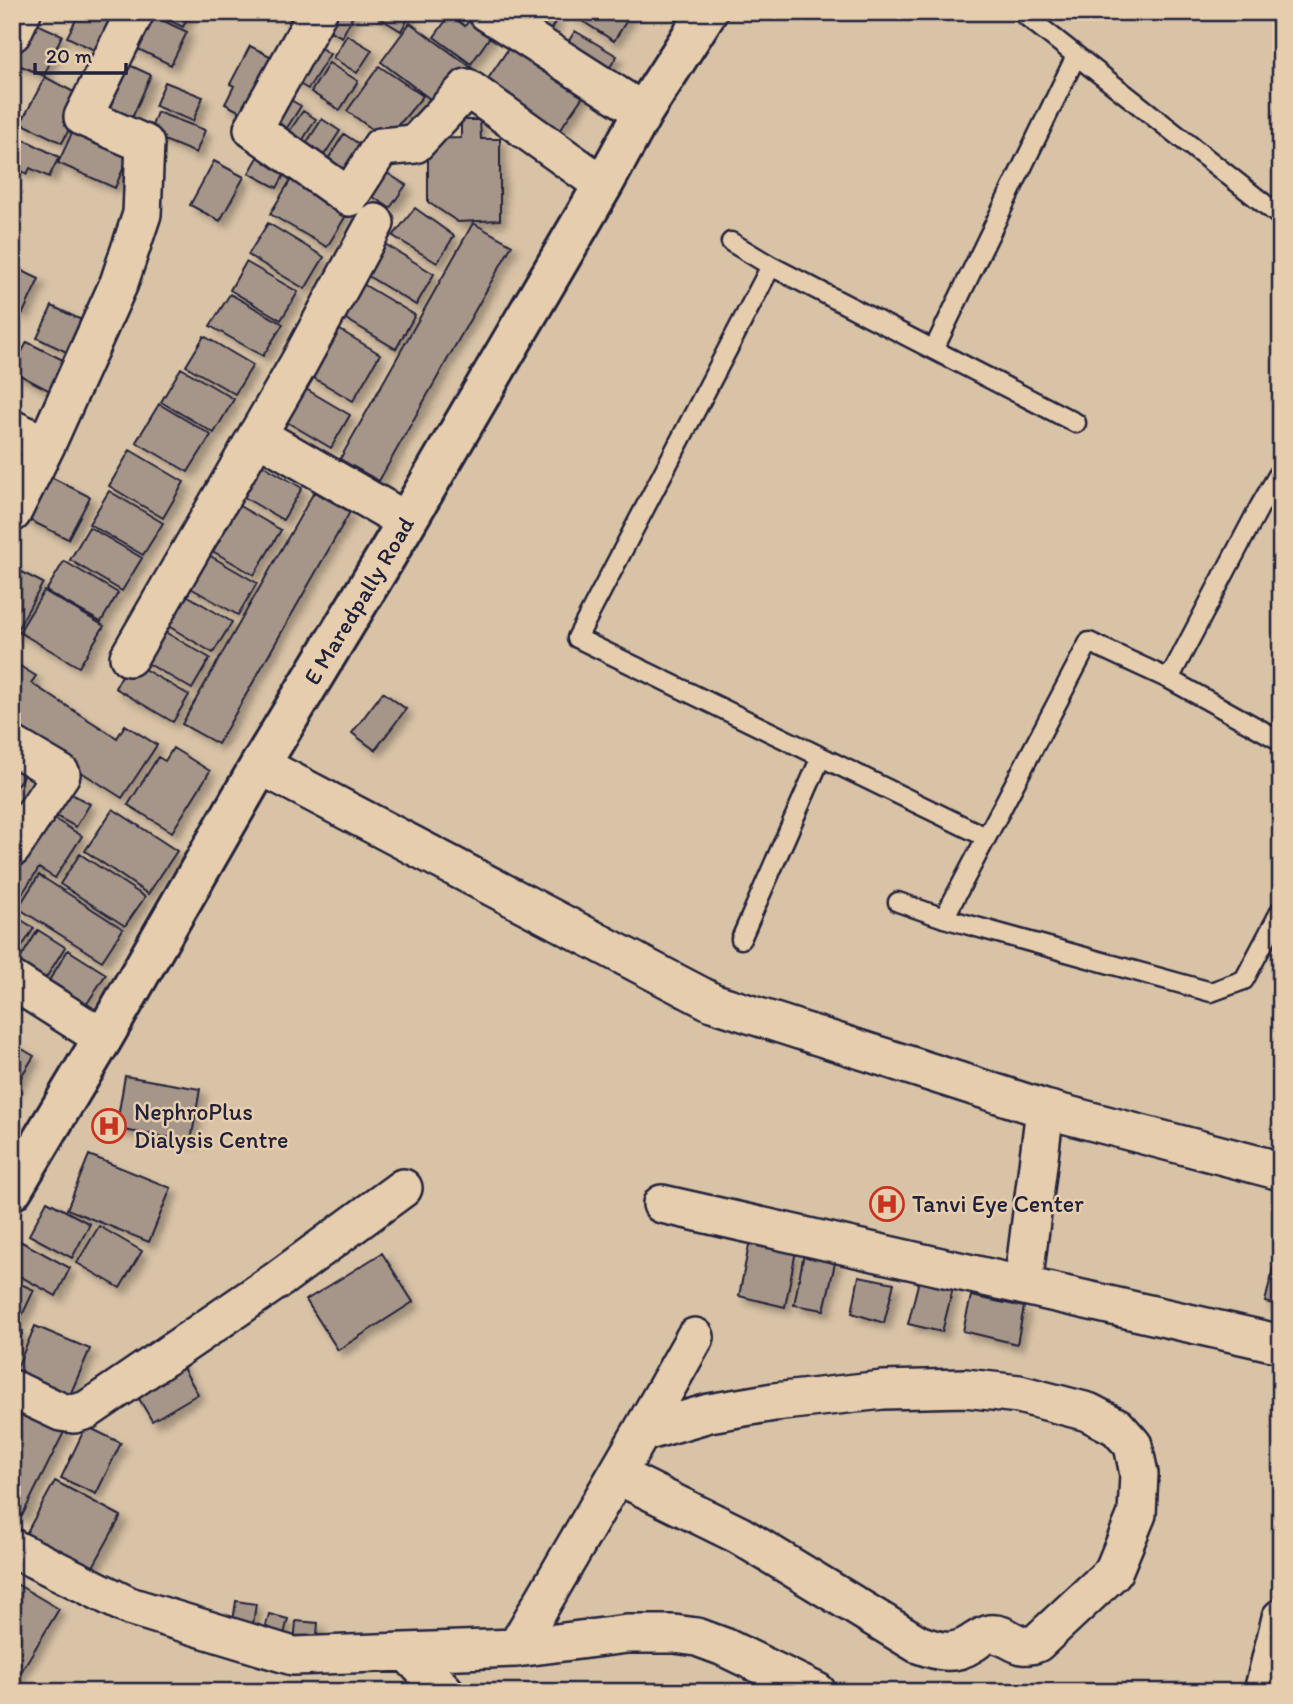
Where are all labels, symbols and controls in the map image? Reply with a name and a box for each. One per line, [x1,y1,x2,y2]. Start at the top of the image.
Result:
scale bar [35,32,126,76]
text: 20 m [46,43,93,68]
street label: E Maredpally Road [297,511,420,690]
place label: NephroPlus Dialysis Centre [134,1097,289,1154]
hospital icon: NephroPlus Dialysis Centre [90,1107,128,1145]
hospital icon: Tanvi Eye Center [868,1185,906,1223]
place label: Tanvi Eye Center [912,1189,1084,1218]

